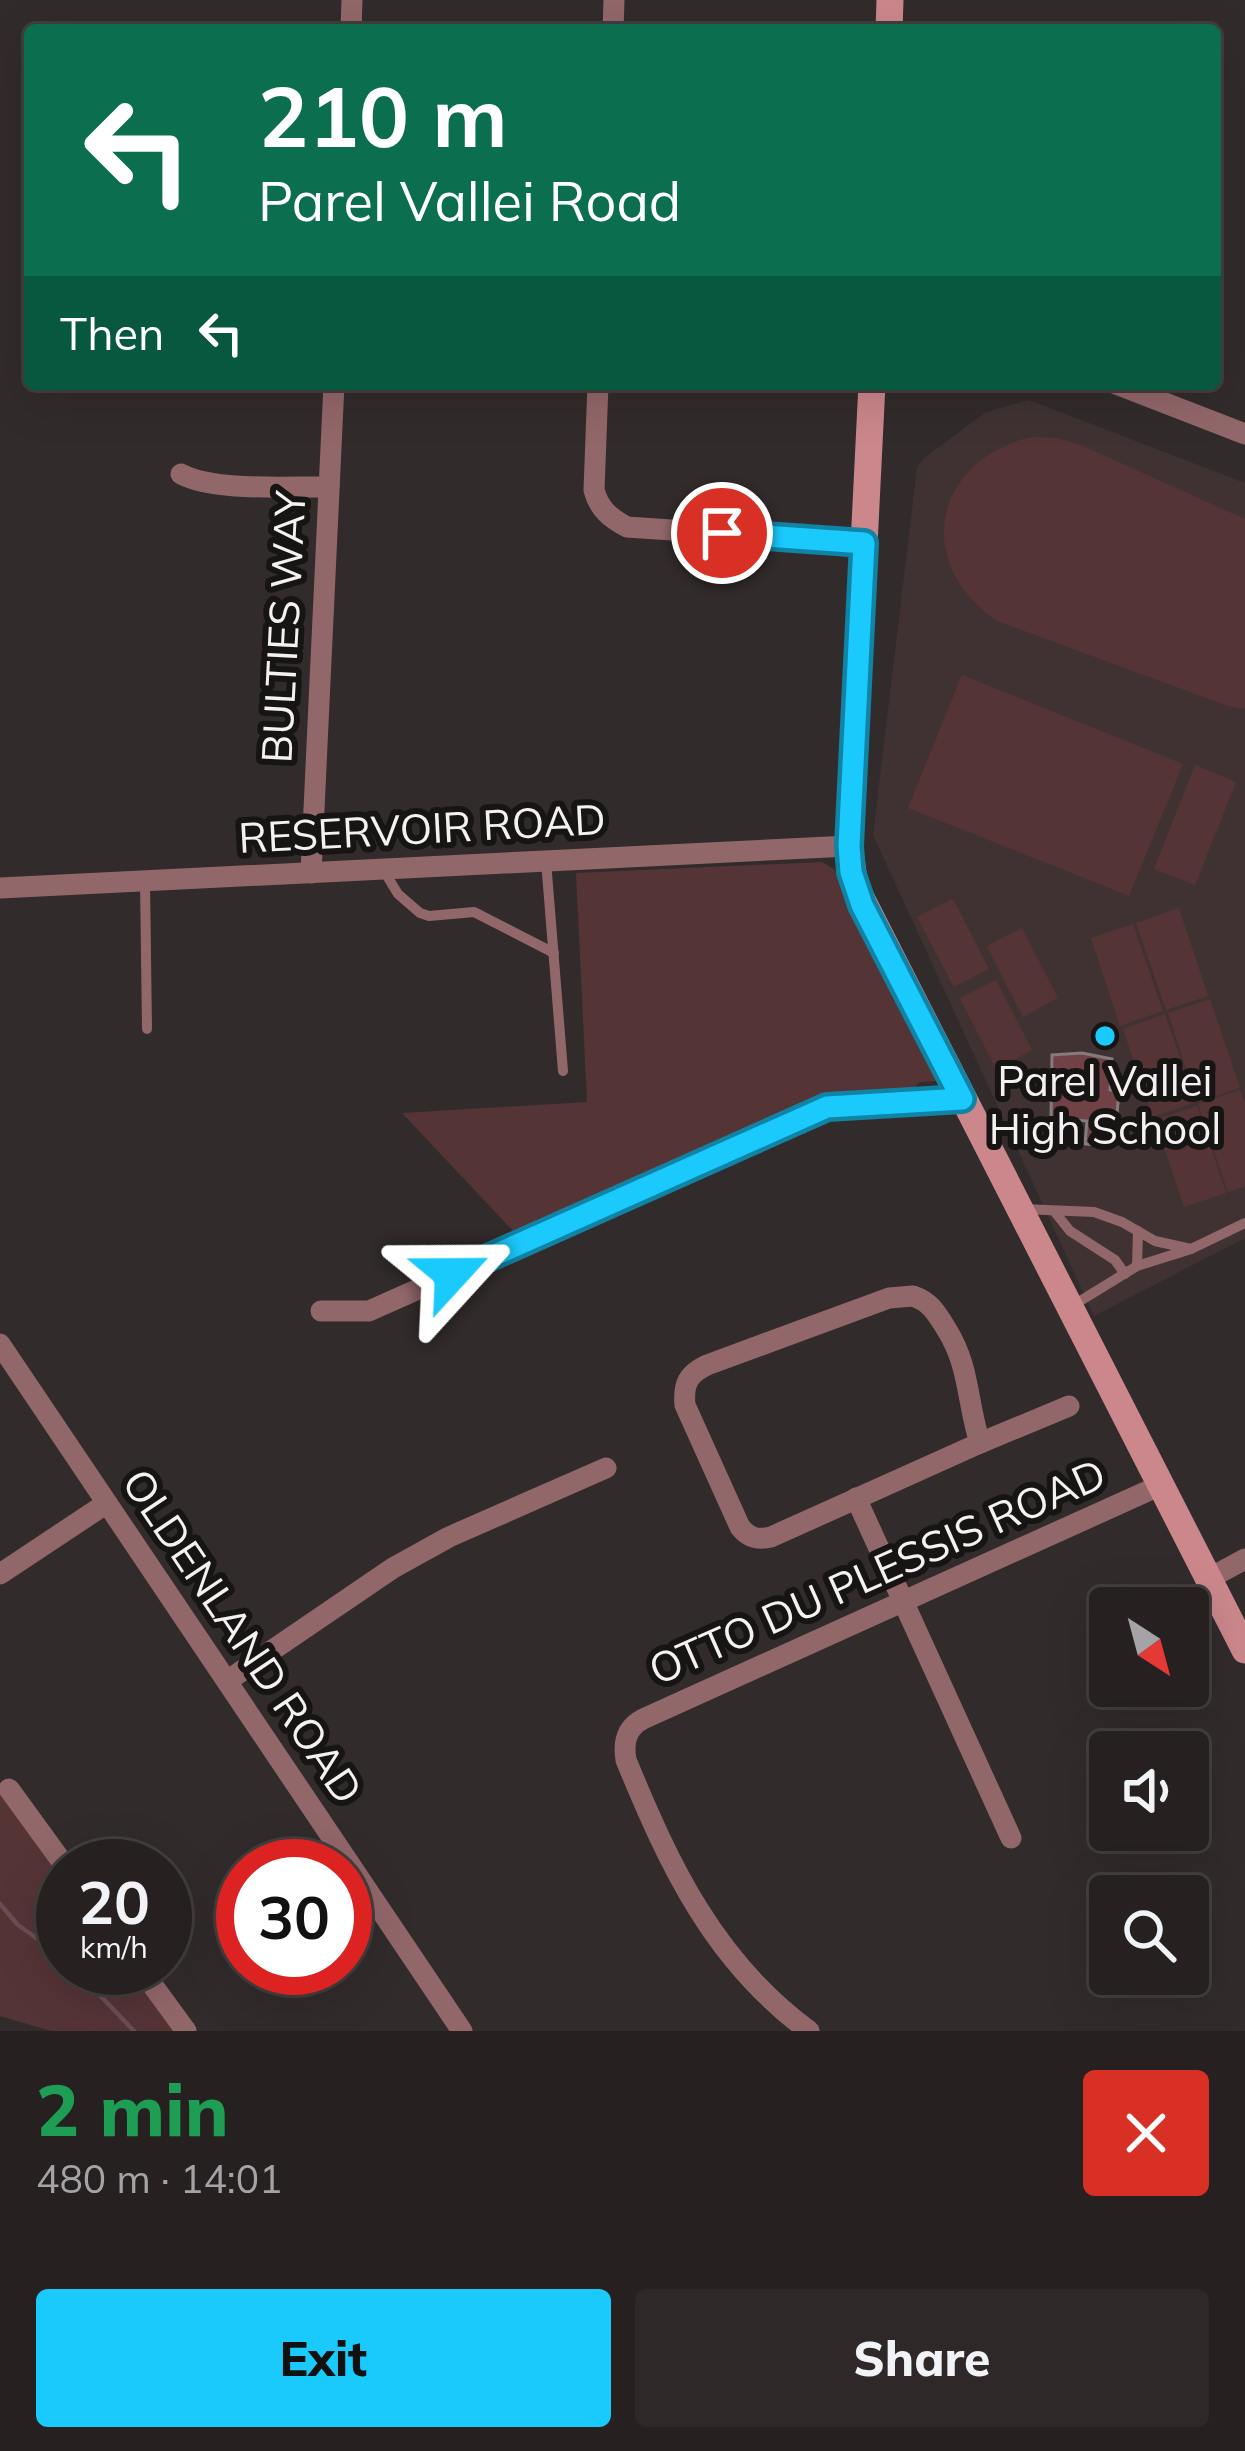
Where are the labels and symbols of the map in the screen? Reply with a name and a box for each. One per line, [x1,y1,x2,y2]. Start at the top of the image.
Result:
pin [671,482,773,584]
street label: BULTIES WAY [249,489,317,764]
street label: RESERVOIR ROAD [237,792,607,864]
marker: Parel Vallei High School [1092,1023,1118,1049]
place label: Parel Vallei High School [989,1054,1221,1155]
position arrow [389,1211,515,1337]
street label: OTTO DU PLESSIS ROAD [640,1446,1114,1696]
street label: OLDENLAND ROAD [111,1459,375,1813]
north arrow [1089,1587,1209,1707]
speed limit sign: 30 [216,1839,372,1995]

